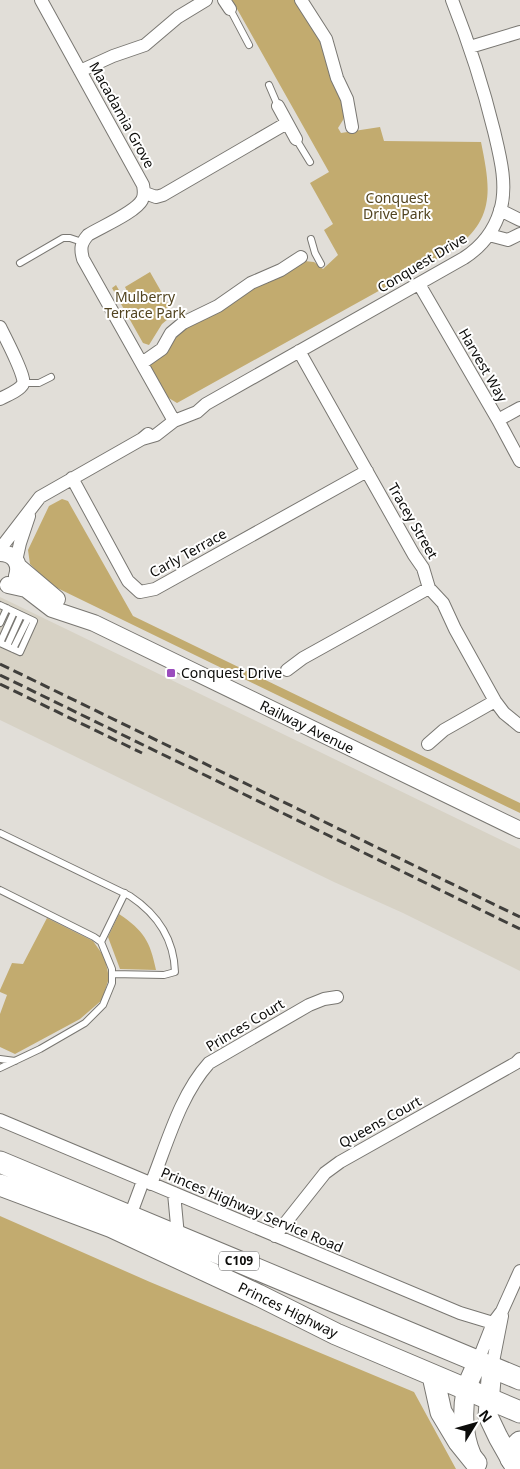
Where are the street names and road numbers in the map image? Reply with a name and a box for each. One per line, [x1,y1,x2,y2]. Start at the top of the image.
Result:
street label: Macadamia Grove [85,58,160,171]
street label: Conquest Drive [373,228,470,297]
street label: Harvest Way [455,324,513,406]
street label: Tracey Street [384,479,443,562]
street label: Carly Terrace [146,524,230,582]
street label: Railway Avenue [257,696,358,758]
street label: Princes Court [202,994,287,1055]
street label: Queens Court [335,1091,424,1152]
street label: Princes Highway Service Road [158,1162,346,1257]
road number: C109 [219,1252,259,1270]
street label: Princes Highway [235,1277,342,1342]

